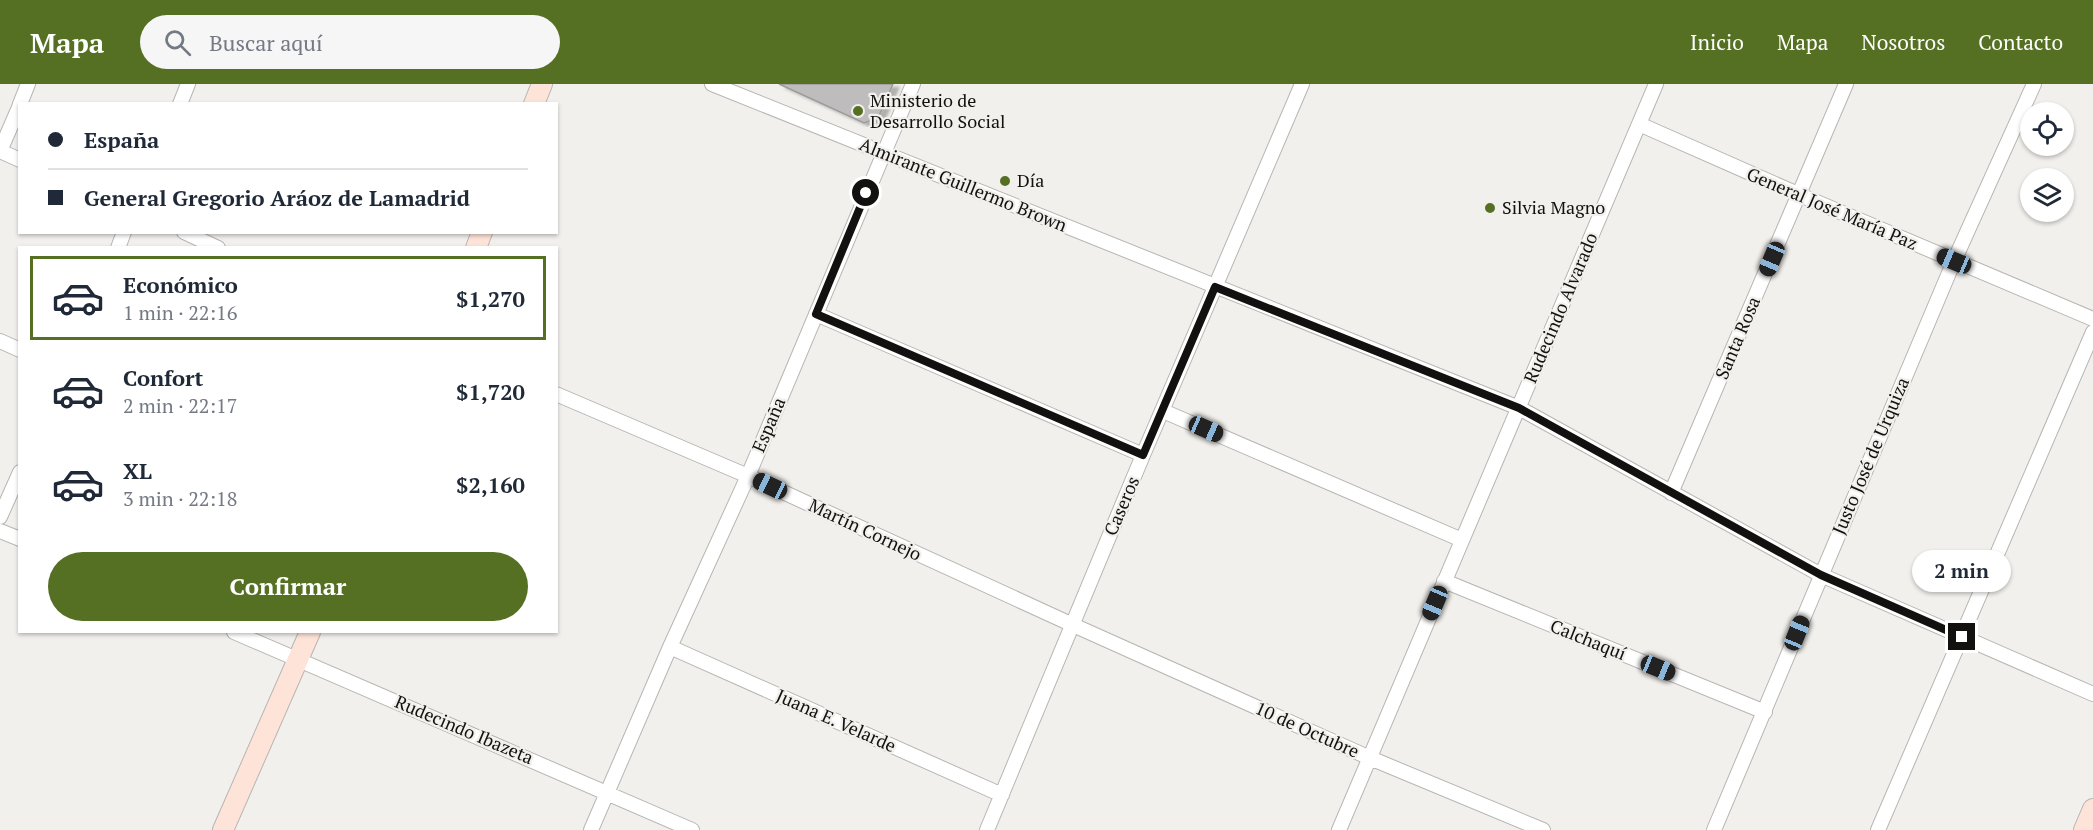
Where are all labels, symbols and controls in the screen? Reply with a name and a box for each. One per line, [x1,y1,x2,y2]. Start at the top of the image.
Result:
search box [140,15,560,69]
text: Mapa [30,24,104,61]
icon: search [161,26,194,59]
text: Buscar aquí [209,28,323,57]
text: Inicio [1690,28,1744,56]
text: Mapa [1777,28,1828,56]
text: Nosotros [1861,28,1945,56]
text: Contacto [1978,28,2063,56]
place label: Ministerio de Desarrollo Social [870,88,1006,133]
map controls [2020,102,2074,222]
button: locate [2020,102,2074,156]
marker: Ministerio de Desarrollo Social [851,104,865,118]
text: España [84,125,159,154]
street label: Almirante Guillermo Brown [856,131,1071,237]
street label: General José María Paz [1743,161,1921,255]
place label: Día [1017,168,1044,192]
button: layers [2020,168,2074,222]
marker: Día [998,174,1012,188]
route start [852,179,879,206]
text: General Gregorio Aráoz de Lamadrid [84,183,470,212]
place label: Silvia Magno [1502,195,1605,219]
marker: Silvia Magno [1483,201,1497,215]
street label: Rudecindo Alvarado [1518,229,1603,386]
car [1757,239,1787,279]
car [1934,246,1974,276]
text: Económico [123,270,238,299]
icon: car [51,271,105,325]
text: $1,270 [456,284,525,313]
street label: Santa Rosa [1709,293,1765,383]
text: 1 min · 22:16 [123,299,237,326]
text: Confort [123,363,203,392]
icon: car [51,364,105,418]
street label: Justo José de Urquiza [1826,373,1914,538]
text: $1,720 [456,377,525,406]
text: 2 min · 22:17 [123,392,237,419]
street label: España [746,394,790,456]
car [1186,413,1226,445]
text: XL [123,456,152,485]
icon: car [51,457,105,511]
text: $2,160 [456,470,525,499]
car [750,470,790,502]
street label: Caseros [1098,472,1144,539]
text: 3 min · 22:18 [123,485,237,512]
street label: Martín Cornejo [805,493,926,566]
callout: 2 min [1912,550,2012,592]
button: Confirmar [48,552,528,621]
text: 2 min [1934,557,1989,584]
car [1420,583,1450,623]
street label: Calchaquí [1547,613,1630,665]
car [1782,613,1812,653]
route end [1948,623,1975,650]
car [1638,653,1678,683]
street label: Juana E. Velarde [773,683,900,757]
street label: Rudecindo Ibazeta [391,689,537,769]
street label: 10 de Octubre [1252,695,1363,763]

